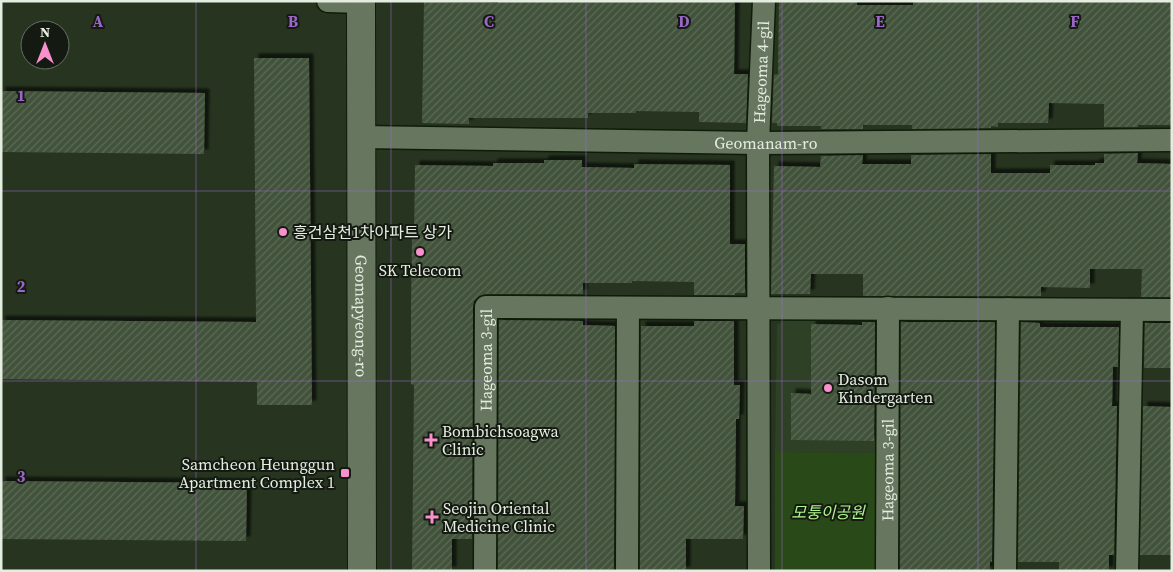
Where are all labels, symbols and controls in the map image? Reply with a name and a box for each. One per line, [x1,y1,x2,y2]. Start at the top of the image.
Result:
text: A [93,10,104,32]
text: B [288,10,299,32]
text: C [484,10,494,32]
text: D [678,10,690,32]
text: E [875,10,885,32]
text: F [1070,10,1080,32]
north arrow [20,20,70,70]
street label: Hageoma 4-gil [748,20,774,124]
text: N [40,22,50,42]
text: 1 [17,84,25,106]
street label: Geomanam-ro [714,131,818,154]
place label: 흥건삼천1차아파트 상가 [293,221,452,243]
marker: 흥건삼천1차아파트 상가 [277,226,289,238]
marker: SK Telecom [414,246,426,258]
street label: Geomapyeong-ro [350,255,373,378]
place label: SK Telecom [379,259,461,281]
text: 2 [17,275,26,297]
street label: Hageoma 3-gil [475,308,497,411]
place label: Dasom Kindergarten [838,368,933,408]
marker: Dasom Kindergarten [822,382,834,394]
street label: Hageoma 3-gil [876,418,899,521]
place label: Bombichsoagwa Clinic [442,420,560,460]
marker: Bombichsoagwa Clinic [424,433,438,447]
place label: Samcheon Heunggun Apartment Complex 1 [179,453,335,493]
text: 3 [17,465,26,487]
marker: Samcheon Heunggun Apartment Complex 1 [339,467,351,479]
place label: Seojin Oriental Medicine Clinic [443,497,555,537]
park label: 모퉁이공원 [791,501,866,523]
marker: Seojin Oriental Medicine Clinic [425,510,439,524]

